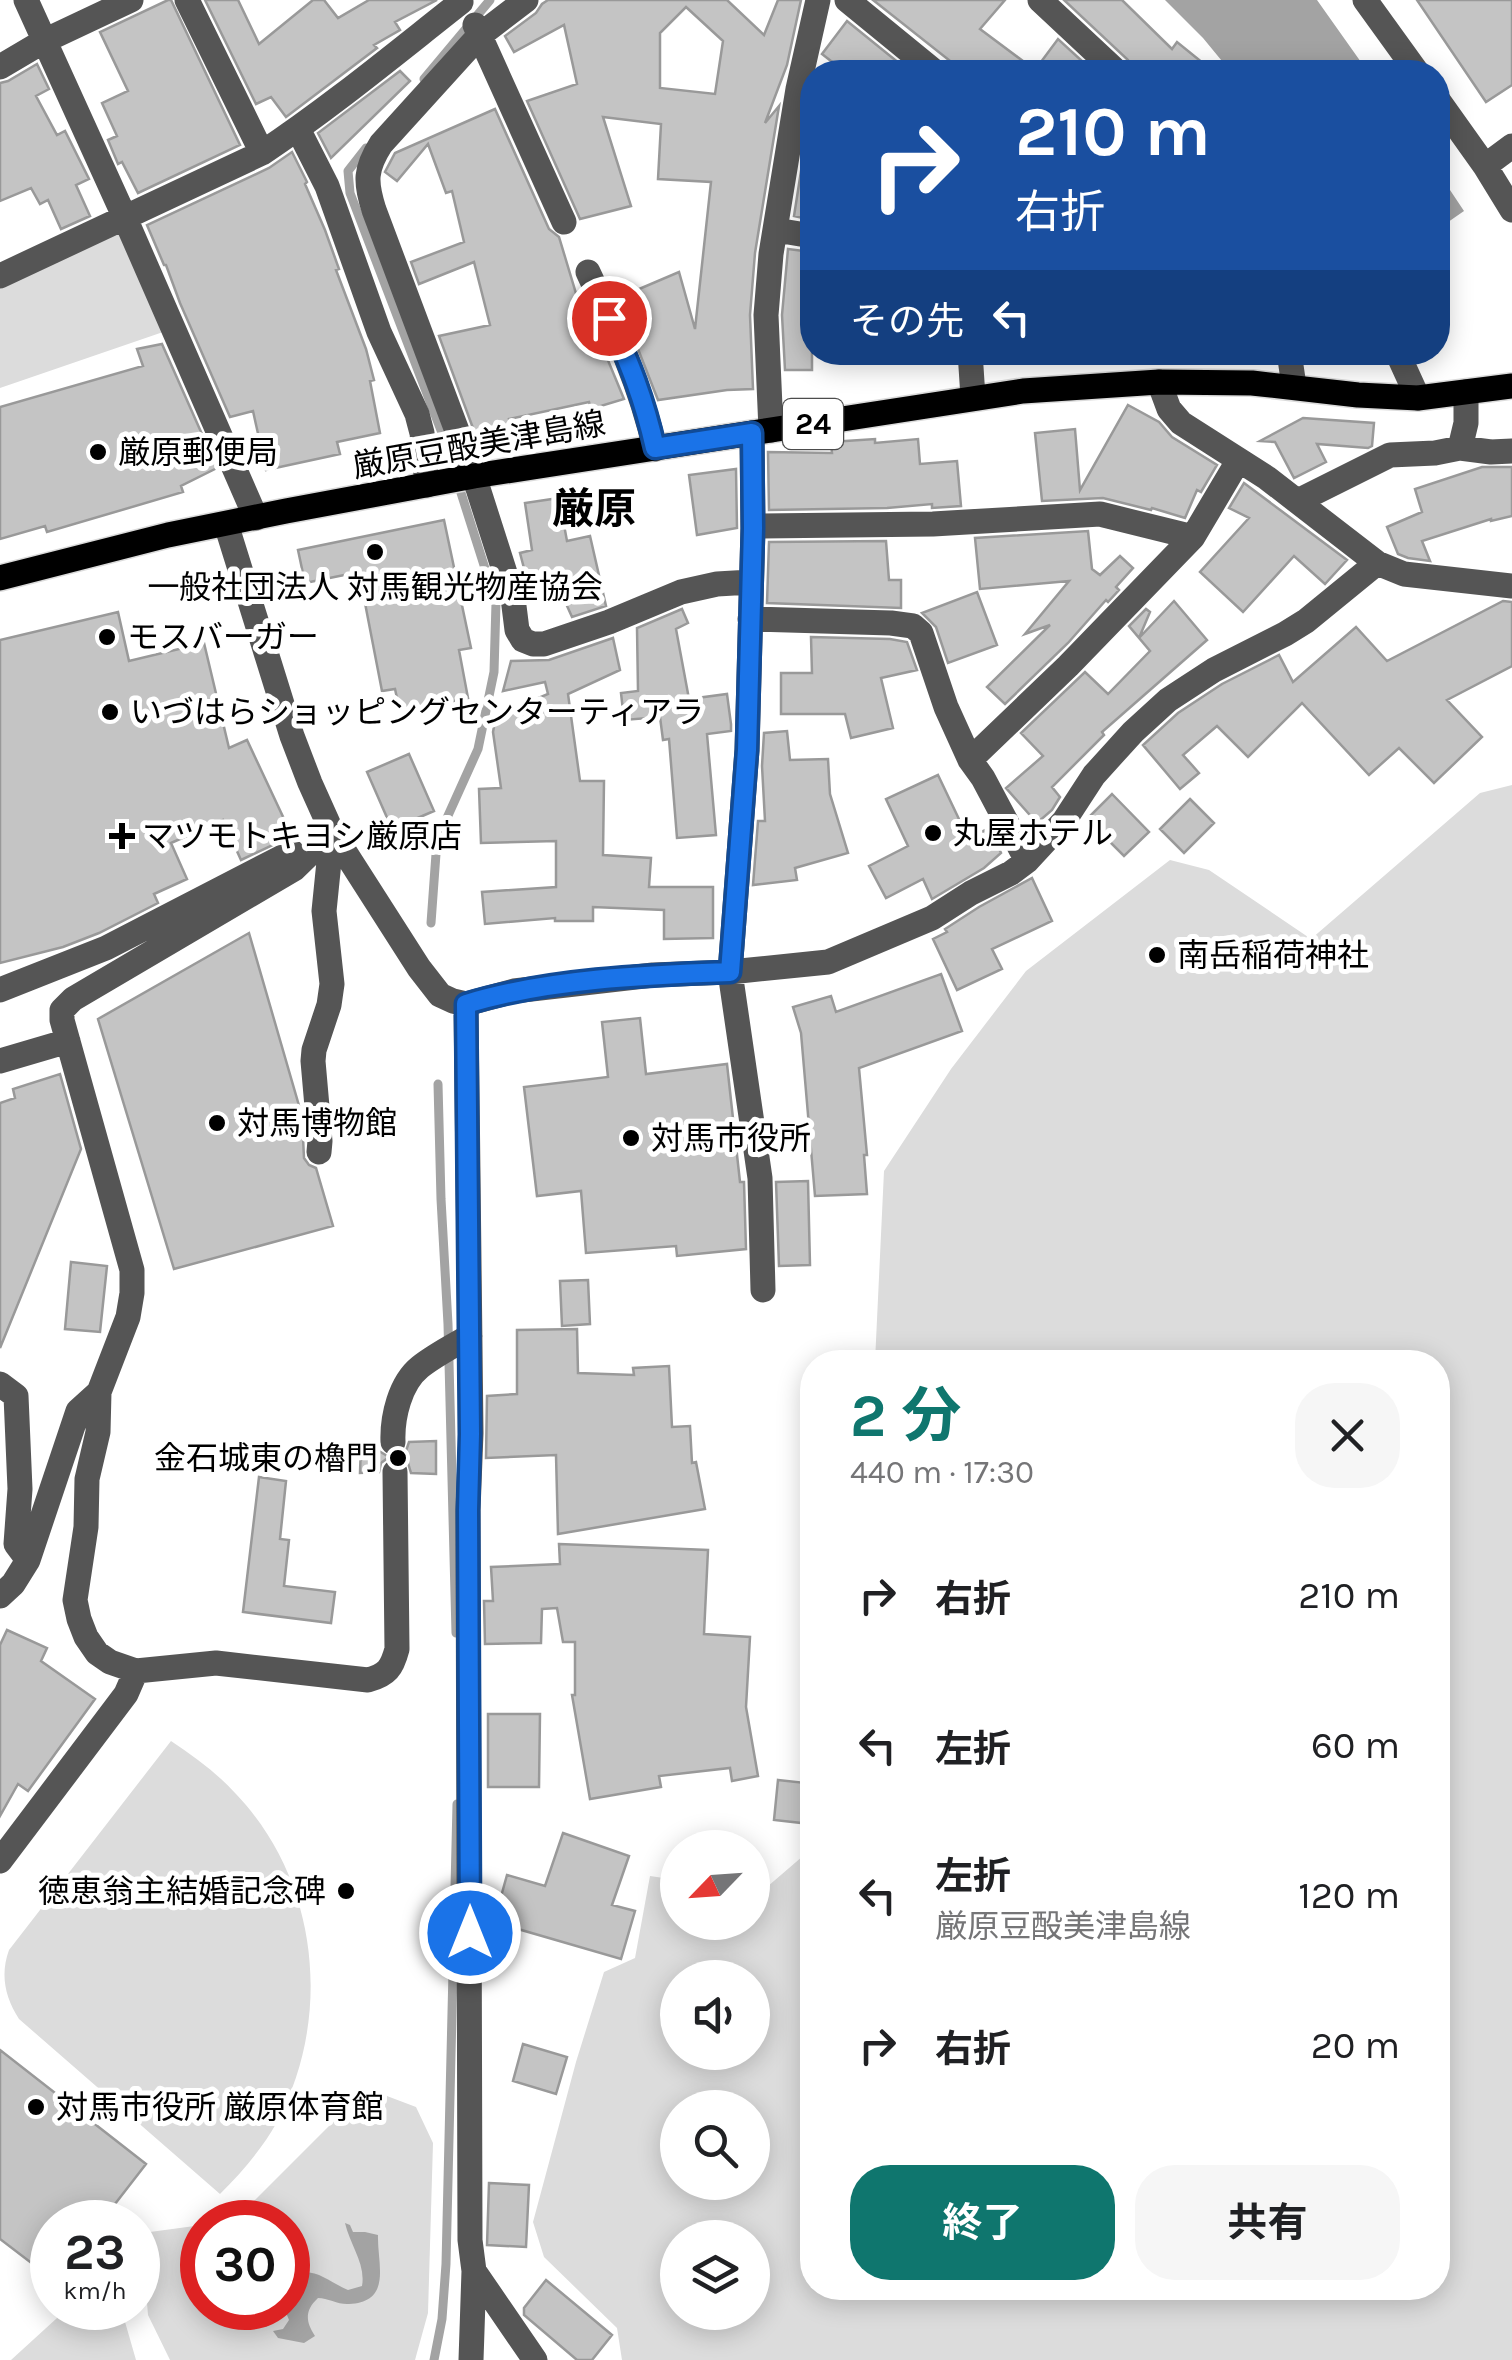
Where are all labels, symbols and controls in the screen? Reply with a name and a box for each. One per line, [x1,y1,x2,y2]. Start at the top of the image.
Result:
text: 210 m [1015,91,1211,173]
icon: right [850,100,980,230]
text: 右折 [1015,186,1105,238]
pin [567,276,652,361]
icon: left [984,290,1039,345]
icon: arrive [582,291,637,346]
text: その先 [850,299,964,344]
road number: 24 [783,399,843,449]
street label: 厳原豆酘美津島線 [350,405,608,485]
place label: 厳原郵便局 [118,434,278,471]
marker: 厳原郵便局 [87,441,109,463]
district label: 厳原 [552,484,636,534]
marker: 一般社団法人 対馬観光物産協会 [364,541,386,563]
place label: 一般社団法人 対馬観光物産協会 [147,569,603,606]
place label: モスバーガー [127,619,319,656]
marker: モスバーガー [96,626,118,648]
place label: いづはらショッピングセンターティアラ [130,694,704,731]
marker: いづはらショッピングセンターティアラ [99,701,121,723]
place label: 丸屋ホテル [953,815,1113,852]
place label: マツモトキヨシ厳原店 [142,818,462,855]
marker: 丸屋ホテル [922,822,944,844]
marker: マツモトキヨシ厳原店 [111,825,133,847]
place label: 南岳稲荷神社 [1177,937,1369,974]
marker: 南岳稲荷神社 [1146,944,1168,966]
place label: 対馬博物館 [237,1105,397,1142]
marker: 対馬博物館 [206,1112,228,1134]
place label: 対馬市役所 [651,1120,811,1157]
marker: 対馬市役所 [620,1127,642,1149]
text: 2 分 [850,1381,961,1451]
button: close [1295,1383,1400,1488]
place label: 金石城東の櫓門 [154,1440,378,1477]
marker: 金石城東の櫓門 [387,1447,409,1469]
text: 440 m · 17:30 [850,1454,1034,1491]
icon: right [850,1568,905,1623]
text: 210 m [1298,1573,1400,1618]
text: 右折 [935,1577,1011,1622]
icon: left [850,1718,905,1773]
text: 60 m [1311,1723,1400,1768]
text: 左折 [935,1727,1011,1772]
north arrow [660,1830,770,1940]
map controls [660,1830,770,2330]
text: 左折 [935,1854,1011,1899]
icon: left [850,1868,905,1923]
place label: 徳恵翁主結婚記念碑 [38,1873,326,1910]
text: 120 m [1298,1873,1400,1918]
marker: 徳恵翁主結婚記念碑 [335,1880,357,1902]
position arrow [418,1881,522,1985]
text: 厳原豆酘美津島線 [935,1908,1191,1945]
button: sound [660,1960,770,2070]
icon: right [850,2018,905,2073]
text: 20 m [1311,2023,1400,2068]
text: 右折 [935,2027,1011,2072]
place label: 対馬市役所 厳原体育館 [56,2089,384,2126]
button: search [660,2090,770,2200]
marker: 対馬市役所 厳原体育館 [25,2096,47,2118]
button: 終了 [850,2165,1115,2280]
button: 共有 [1135,2165,1400,2280]
speed limit sign: 30 [180,2200,310,2330]
button: layers [660,2220,770,2330]
text: 23 [64,2223,126,2282]
text: km/h [63,2276,127,2305]

